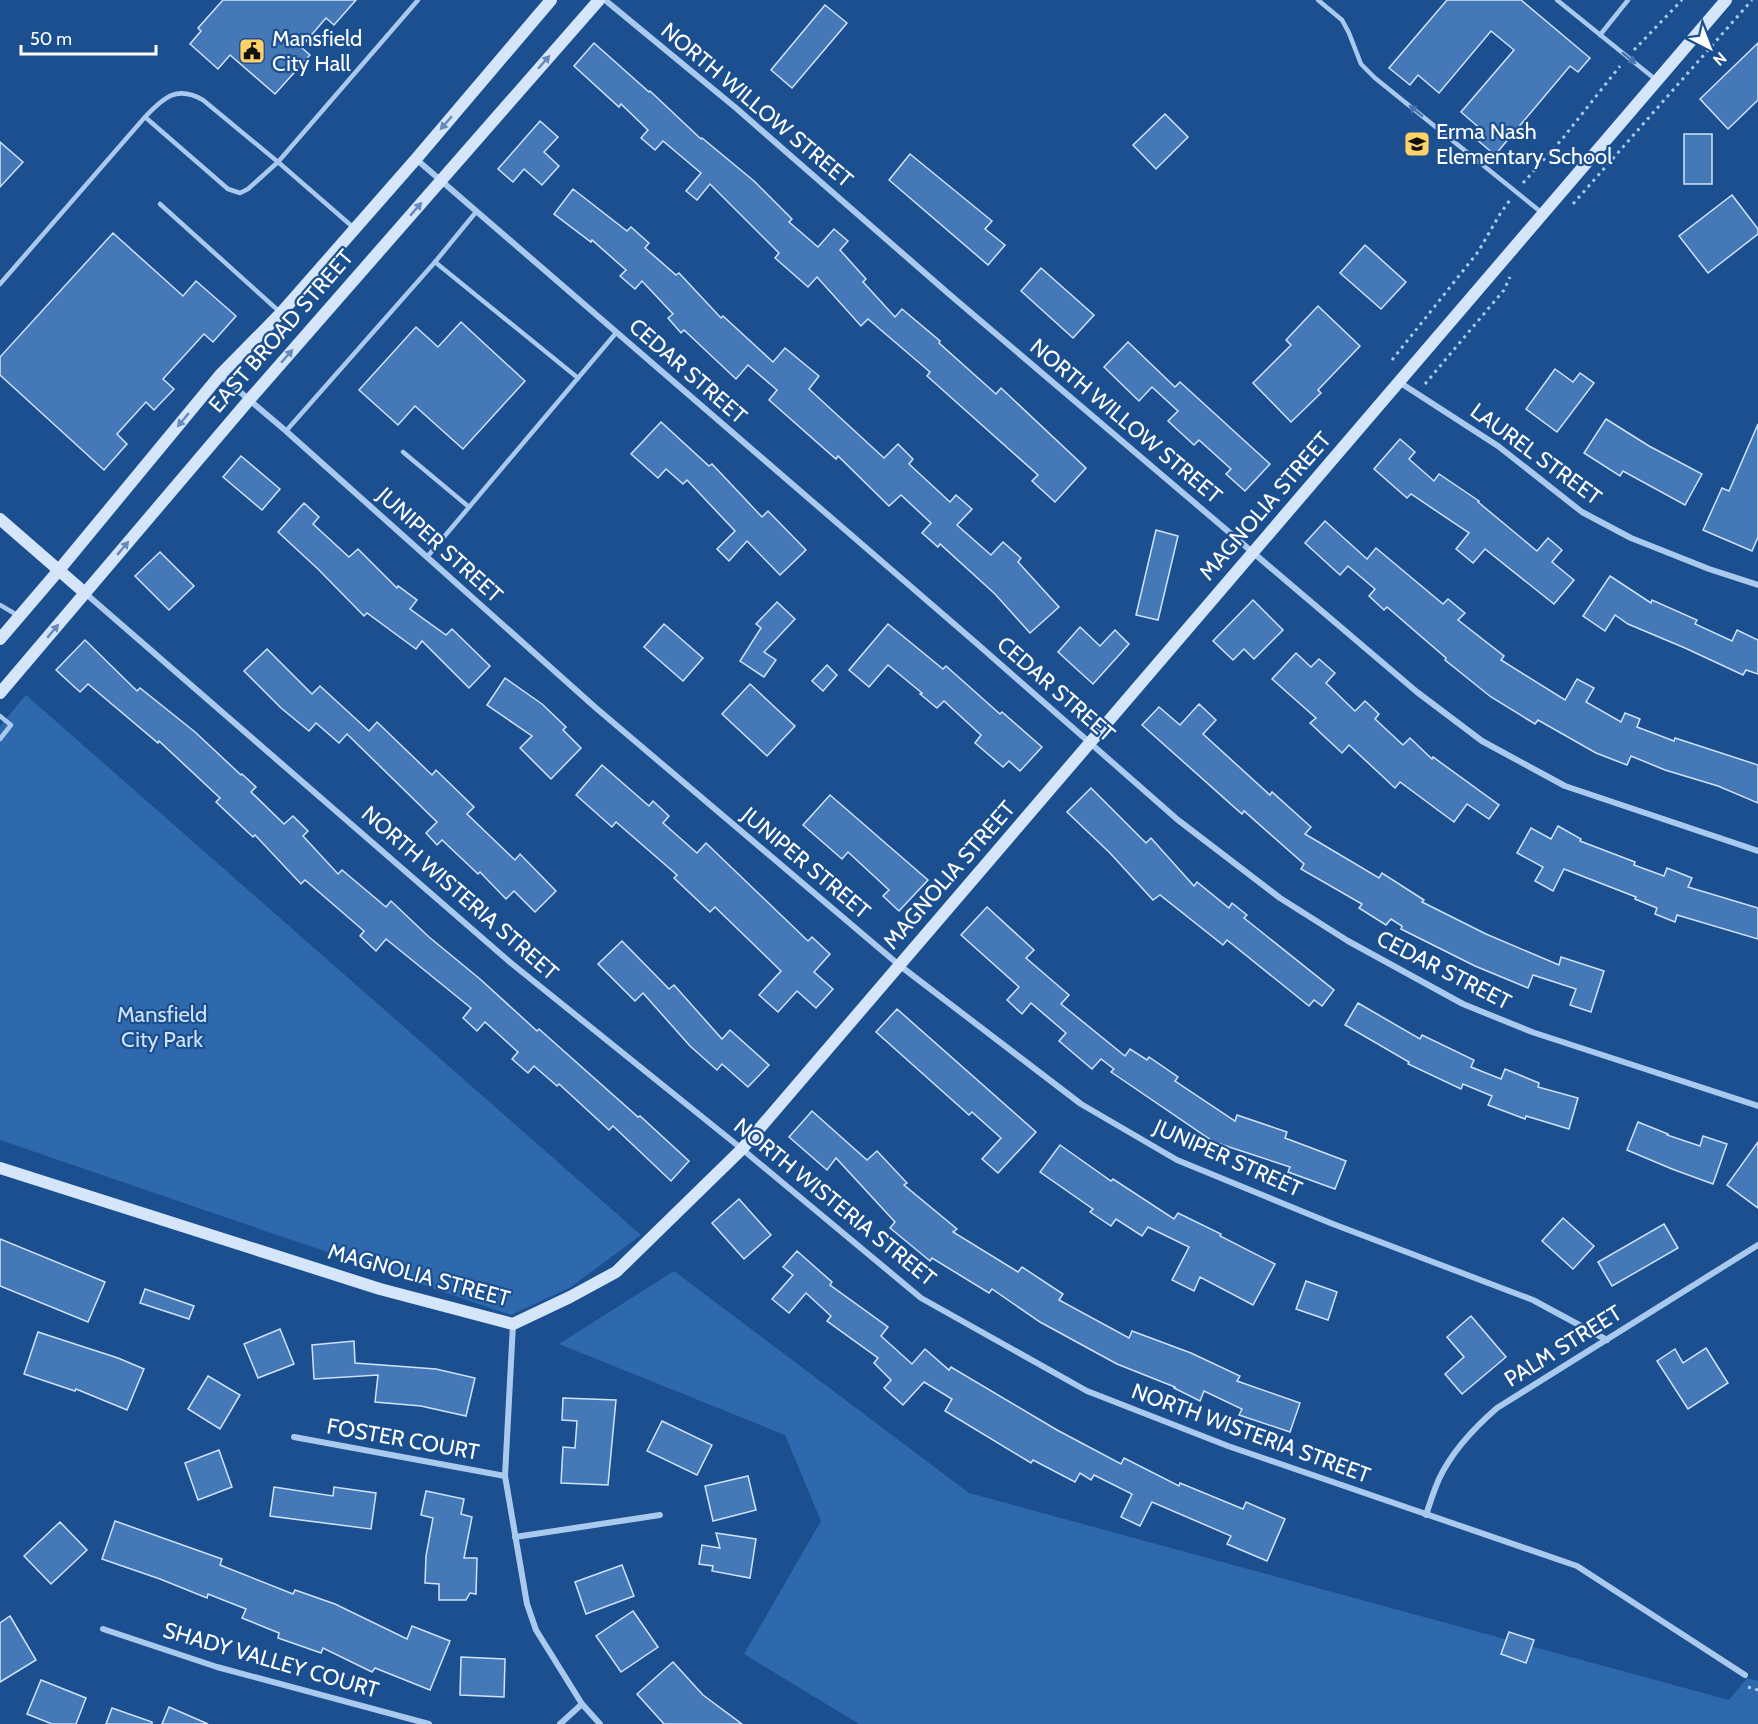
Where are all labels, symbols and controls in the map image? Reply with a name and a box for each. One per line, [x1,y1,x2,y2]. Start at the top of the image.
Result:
street label: NORTH WILLOW STREET [656,17,859,193]
scale bar [21,18,156,56]
north arrow [1680,18,1740,78]
place label: Mansfield City Hall [272,25,362,77]
text: 50 m [30,28,72,50]
public building icon: Mansfield City Hall [237,36,267,66]
text: N [1709,48,1730,70]
one-way arrow [1621,51,1637,64]
one-way arrow [537,55,550,70]
one-way arrow [1408,105,1424,118]
one-way arrow [440,115,453,131]
place label: Erma Nash Elementary School [1436,118,1613,170]
school or university icon: Erma Nash Elementary School [1402,129,1432,159]
one-way arrow [409,202,422,217]
street label: EAST BROAD STREET [203,244,359,418]
street label: CEDAR STREET [624,313,753,430]
street label: NORTH WILLOW STREET [1025,333,1228,509]
one-way arrow [281,348,294,363]
street label: LAUREL STREET [1465,397,1607,511]
one-way arrow [177,412,190,427]
street label: MAGNOLIA STREET [1193,426,1337,586]
street label: JUNIPER STREET [371,481,509,609]
one-way arrow [116,541,129,556]
one-way arrow [46,623,59,639]
street label: CEDAR STREET [992,631,1121,748]
street label: MAGNOLIA STREET [877,795,1021,955]
street label: NORTH WISTERIA STREET [356,800,564,986]
street label: JUNIPER STREET [735,801,876,925]
street label: CEDAR STREET [1372,925,1516,1016]
park label: Mansfield City Park [117,1001,207,1053]
street label: NORTH WISTERIA STREET [729,1112,942,1292]
street label: JUNIPER STREET [1149,1113,1307,1203]
street label: MAGNOLIA STREET [325,1238,513,1312]
street label: PALM STREET [1499,1299,1627,1393]
street label: NORTH WISTERIA STREET [1128,1377,1374,1489]
street label: FOSTER COURT [325,1412,481,1466]
street label: SHADY VALLEY COURT [160,1616,382,1704]

